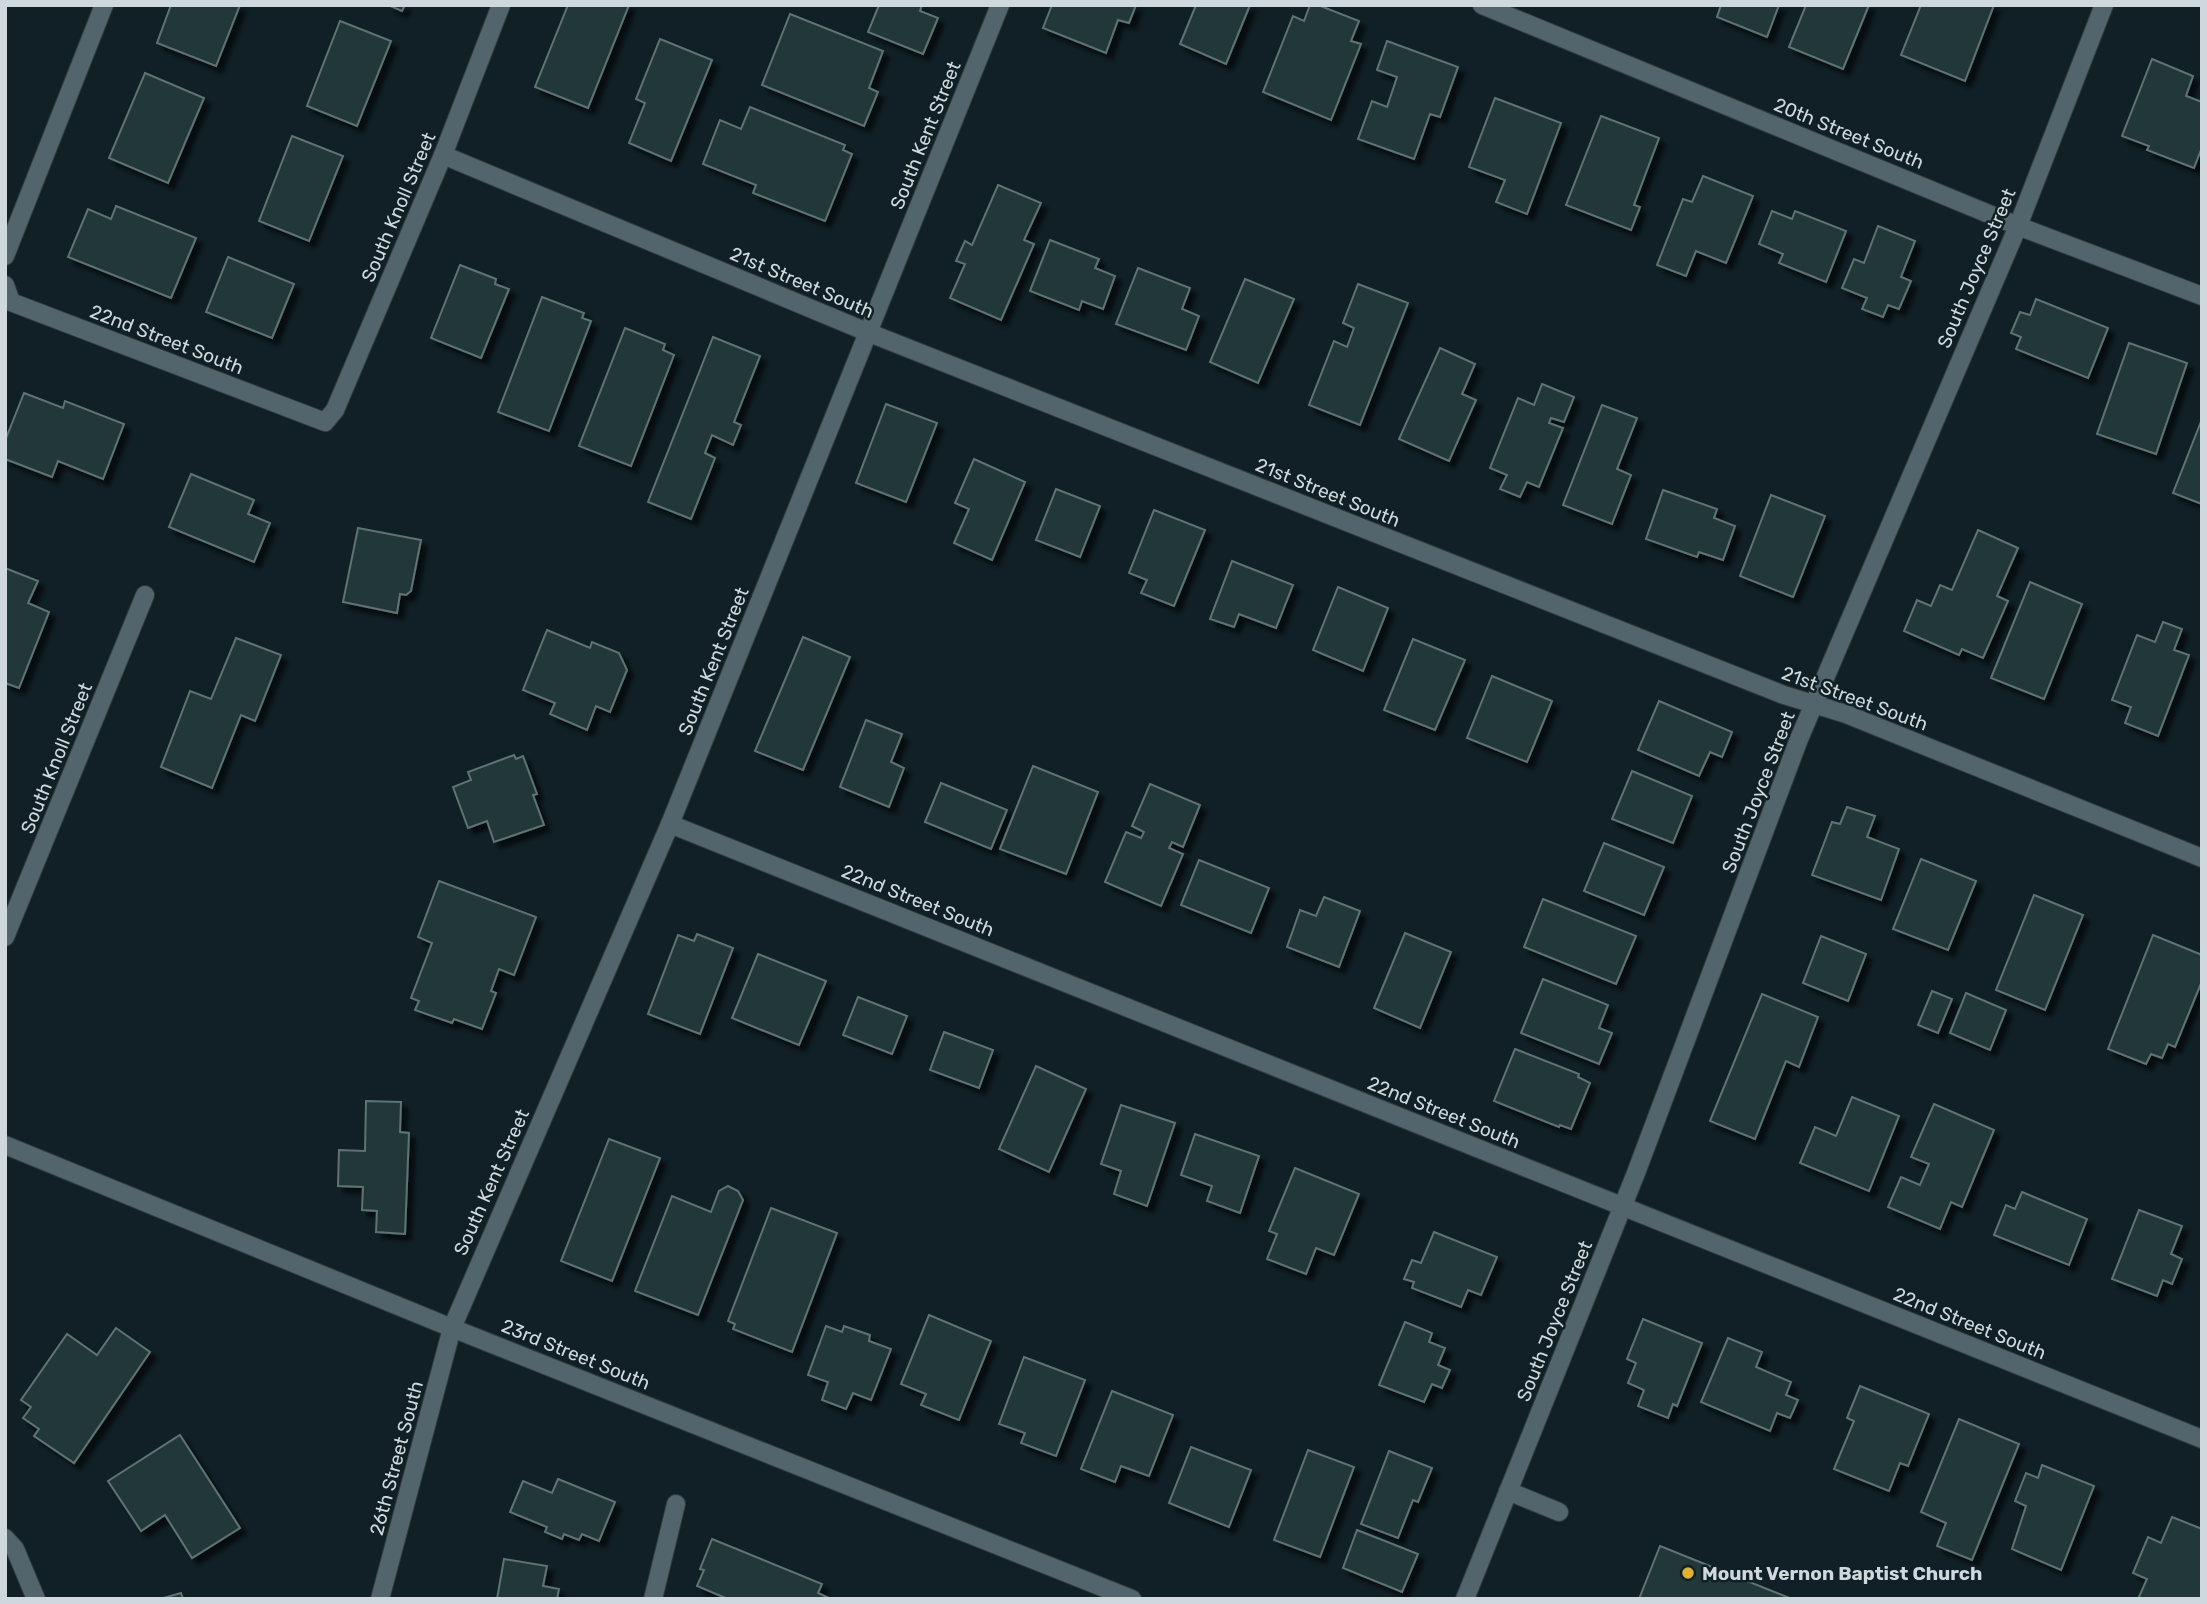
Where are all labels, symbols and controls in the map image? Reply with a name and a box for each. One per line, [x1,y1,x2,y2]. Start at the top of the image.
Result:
street label: South Kent Street [885,57,966,213]
street label: 20th Street South [1771,93,1927,174]
street label: South Knoll Street [357,128,441,286]
street label: South Joyce Street [1932,184,2021,352]
street label: 21st Street South [727,242,877,323]
street label: 22nd Street South [87,300,247,379]
street label: 21st Street South [1252,453,1403,532]
street label: South Kent Street [673,583,754,739]
street label: 21st Street South [1779,661,1931,736]
street label: South Knoll Street [16,679,97,837]
street label: South Joyce Street [1717,708,1800,876]
street label: 22nd Street South [838,859,997,942]
street label: 22nd Street South [1364,1071,1523,1154]
street label: South Kent Street [449,1105,534,1259]
street label: South Joyce Street [1512,1237,1597,1405]
street label: 22nd Street South [1890,1282,2049,1365]
street label: 23rd Street South [498,1314,654,1395]
street label: 26th Street South [365,1378,428,1538]
place label: Mount Vernon Baptist Church [1702,1562,1982,1585]
marker: Mount Vernon Baptist Church [1680,1565,1696,1581]

